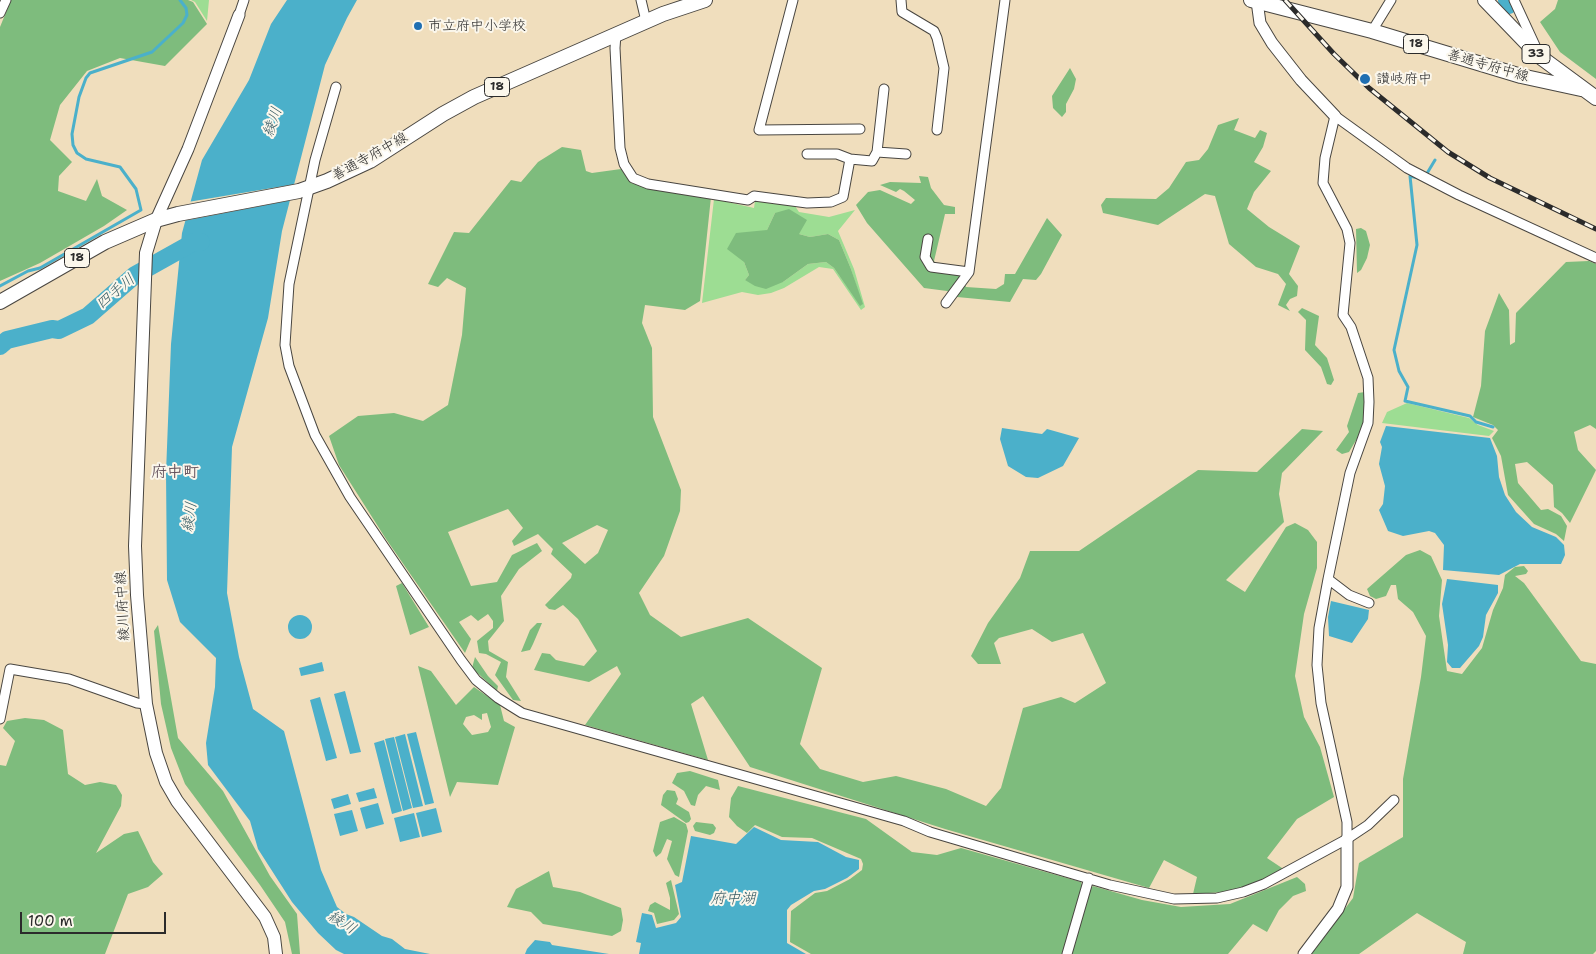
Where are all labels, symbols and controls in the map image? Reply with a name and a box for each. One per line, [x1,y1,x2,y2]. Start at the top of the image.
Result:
place label: 市立府中小学校 [428,18,526,34]
marker: 市立府中小学校 [412,20,424,32]
road number: 18 [1404,34,1428,54]
road number: 33 [1522,44,1550,64]
street label: 善通寺府中線 [1445,46,1531,86]
place label: 讃岐府中 [1376,71,1432,87]
marker: 讃岐府中 [1358,72,1372,86]
road number: 18 [484,77,510,96]
water label: 綾川 [260,105,286,139]
street label: 善通寺府中線 [329,129,411,185]
road number: 18 [64,248,90,268]
water label: 四手川 [93,271,139,313]
district label: 府中町 [151,463,199,483]
water label: 綾川 [179,501,201,533]
street label: 綾川府中線 [113,571,133,641]
water label: 府中湖 [711,890,755,908]
scale bar [22,902,169,934]
water label: 綾川 [325,907,359,939]
text: 100 m [28,911,73,931]

